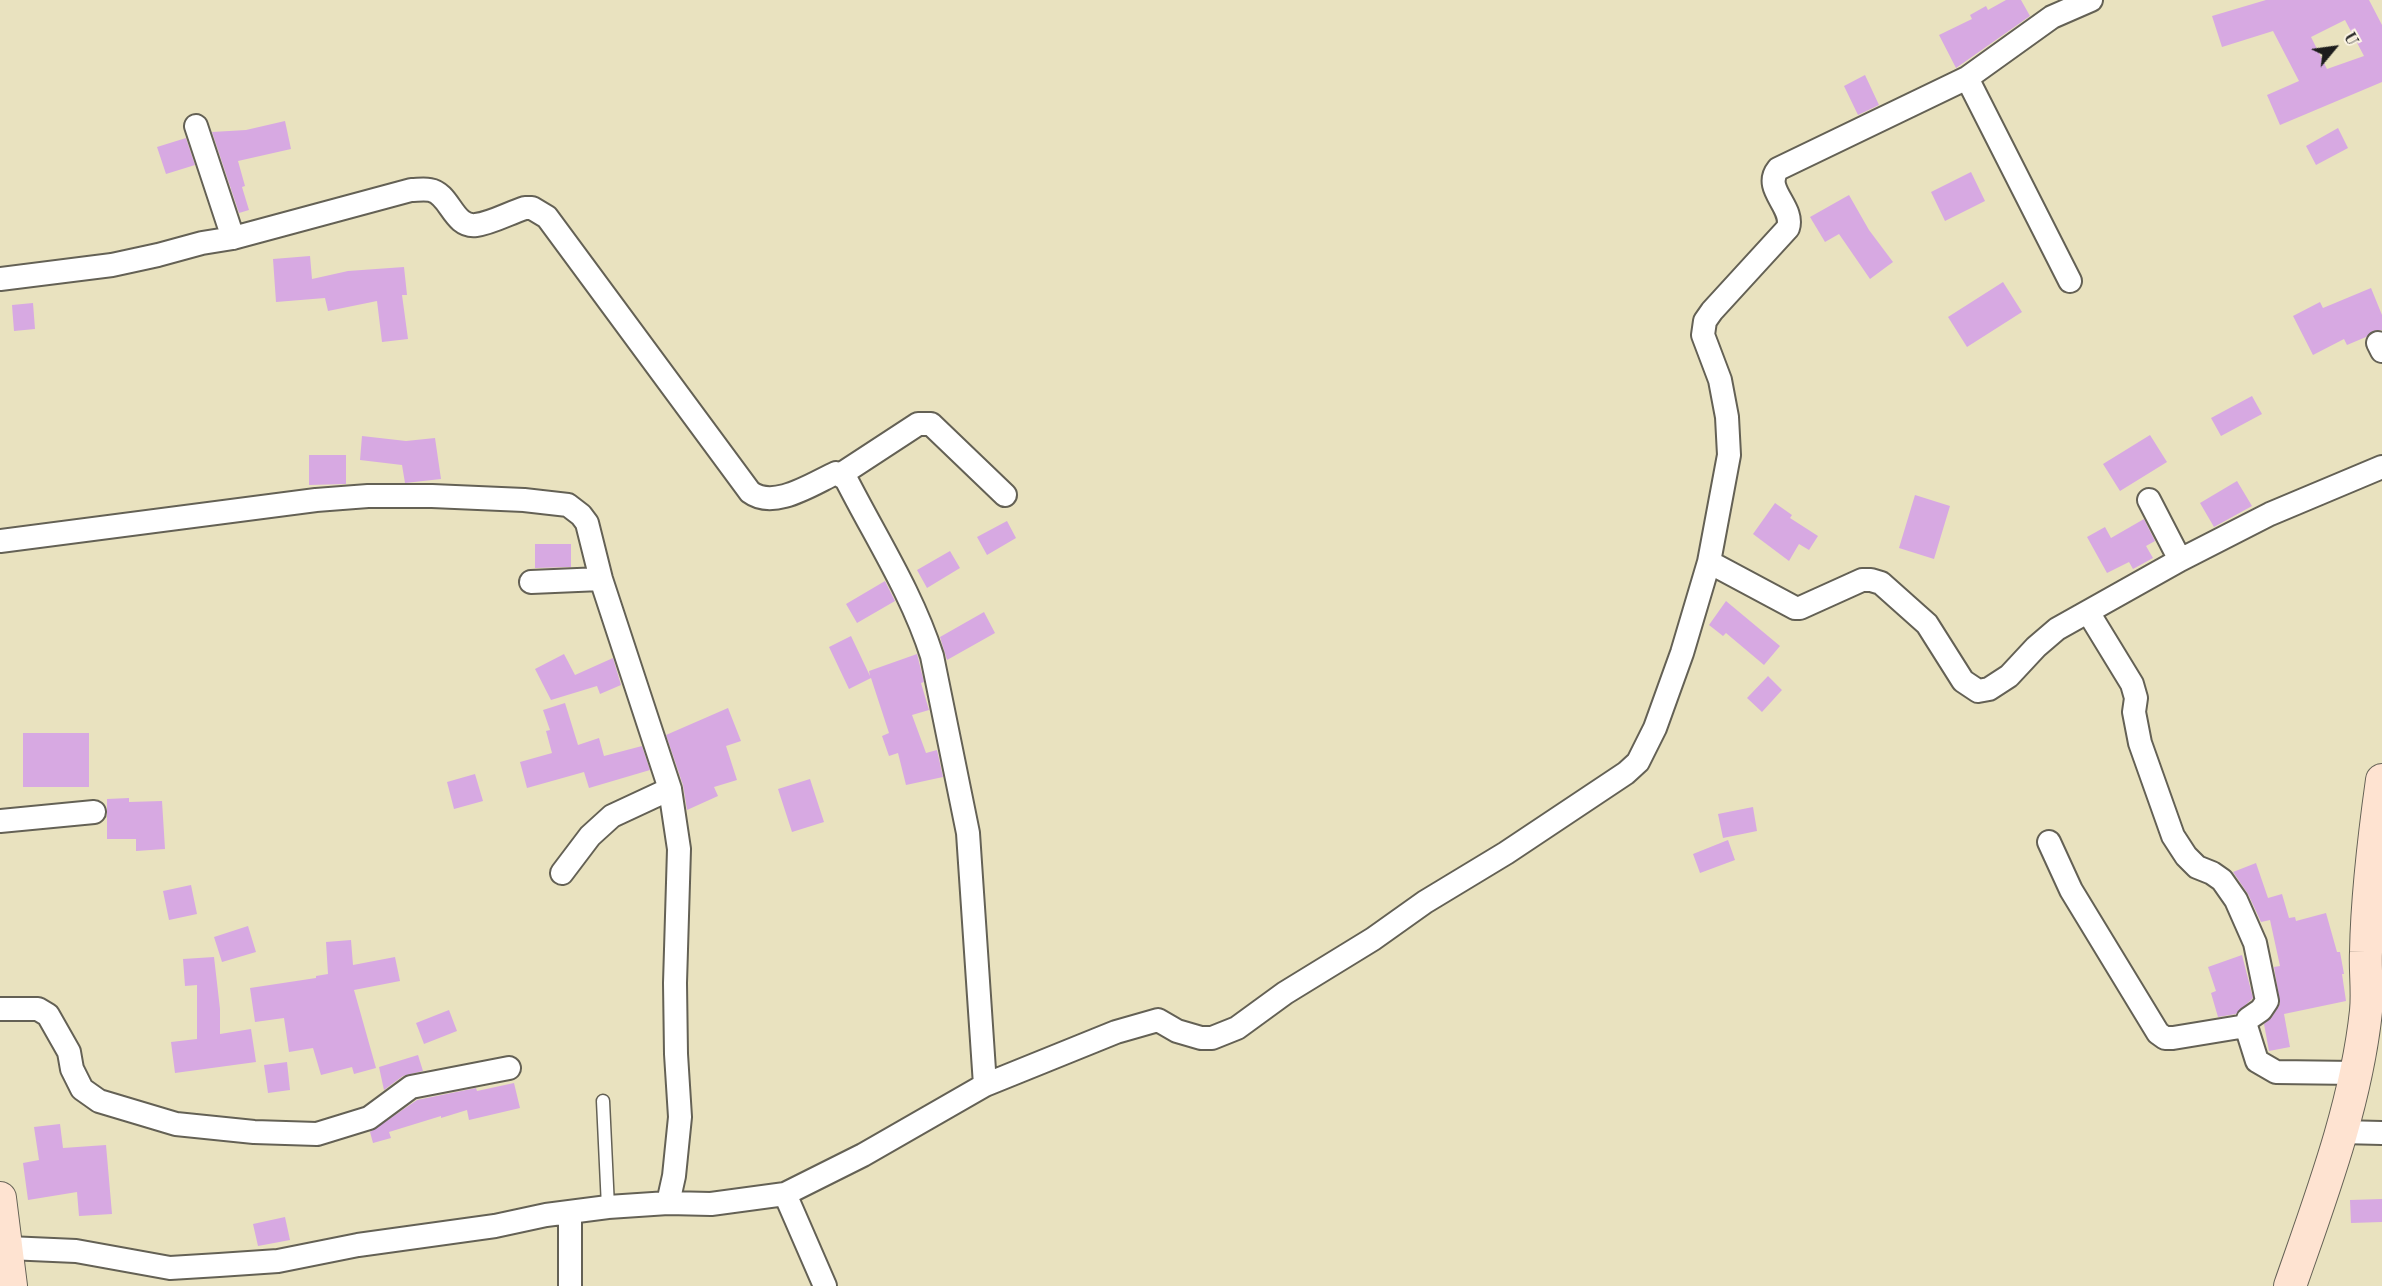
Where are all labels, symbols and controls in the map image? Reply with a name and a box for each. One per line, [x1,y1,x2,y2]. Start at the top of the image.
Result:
north arrow [2304,18,2364,78]
text: U [2340,30,2360,49]

